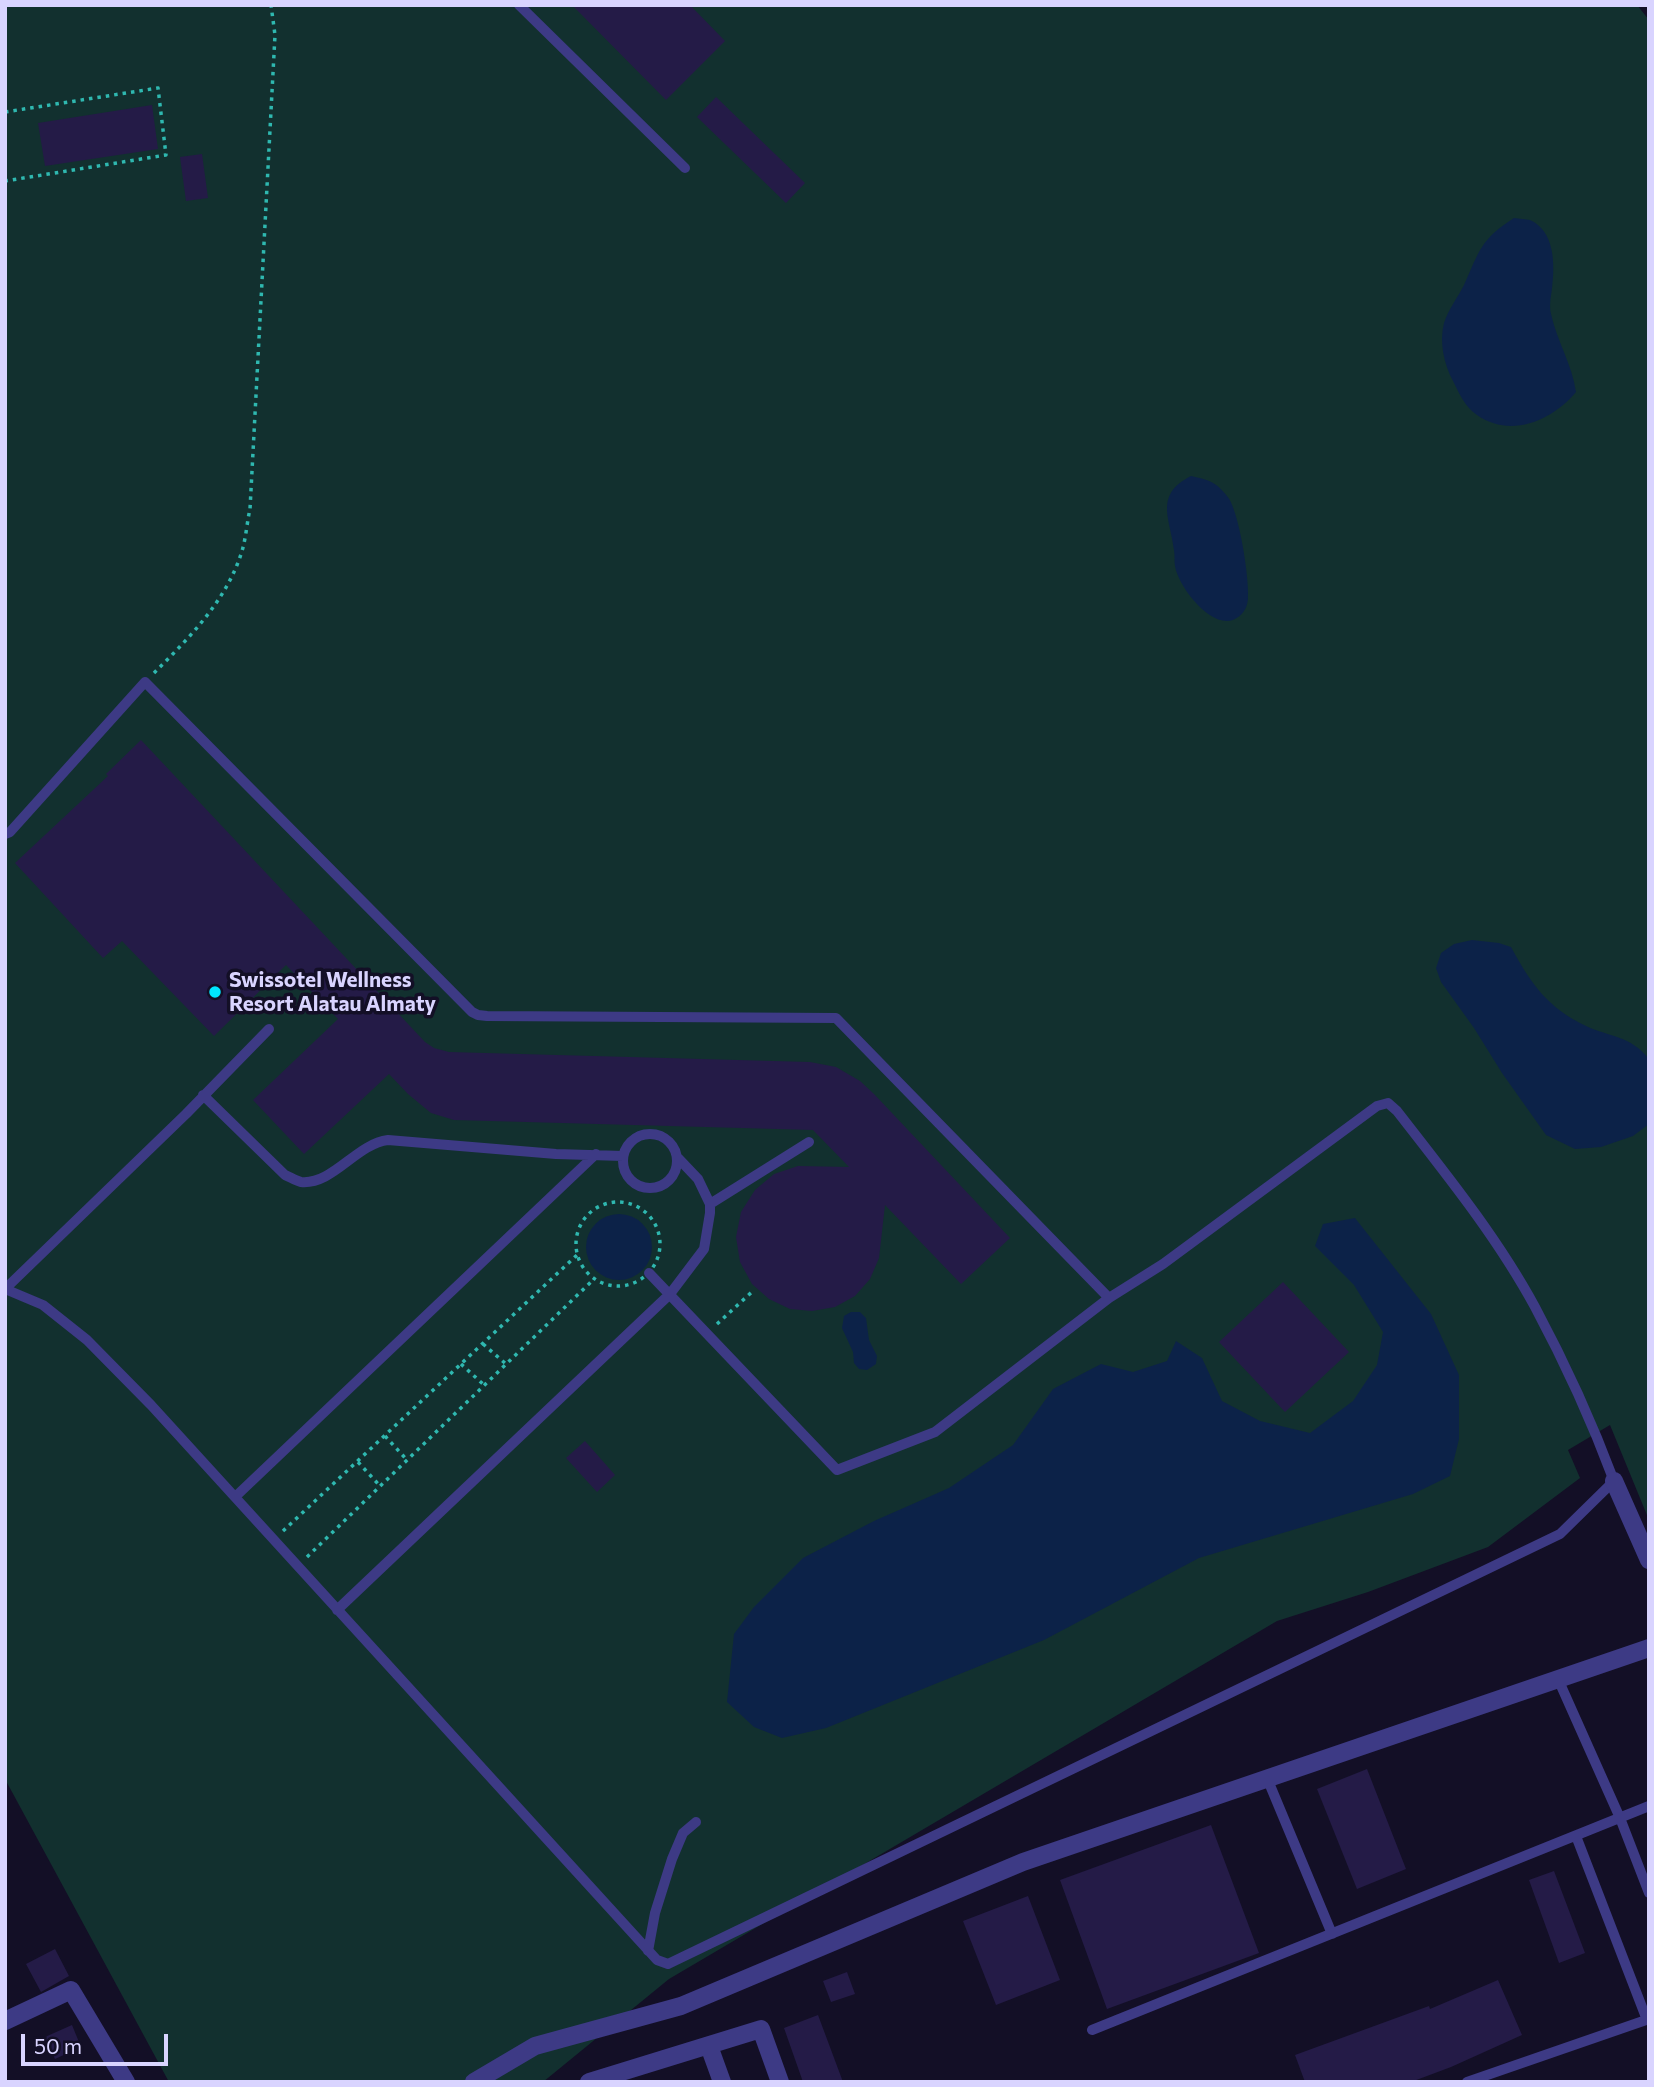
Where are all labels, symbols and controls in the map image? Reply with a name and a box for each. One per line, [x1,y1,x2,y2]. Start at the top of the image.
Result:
place label: Swissotel Wellness Resort Alatau Almaty [229,967,436,1017]
marker: Swissotel Wellness Resort Alatau Almaty [207,984,223,1000]
scale bar [24,2021,172,2064]
text: 50 m [34,2033,82,2058]

